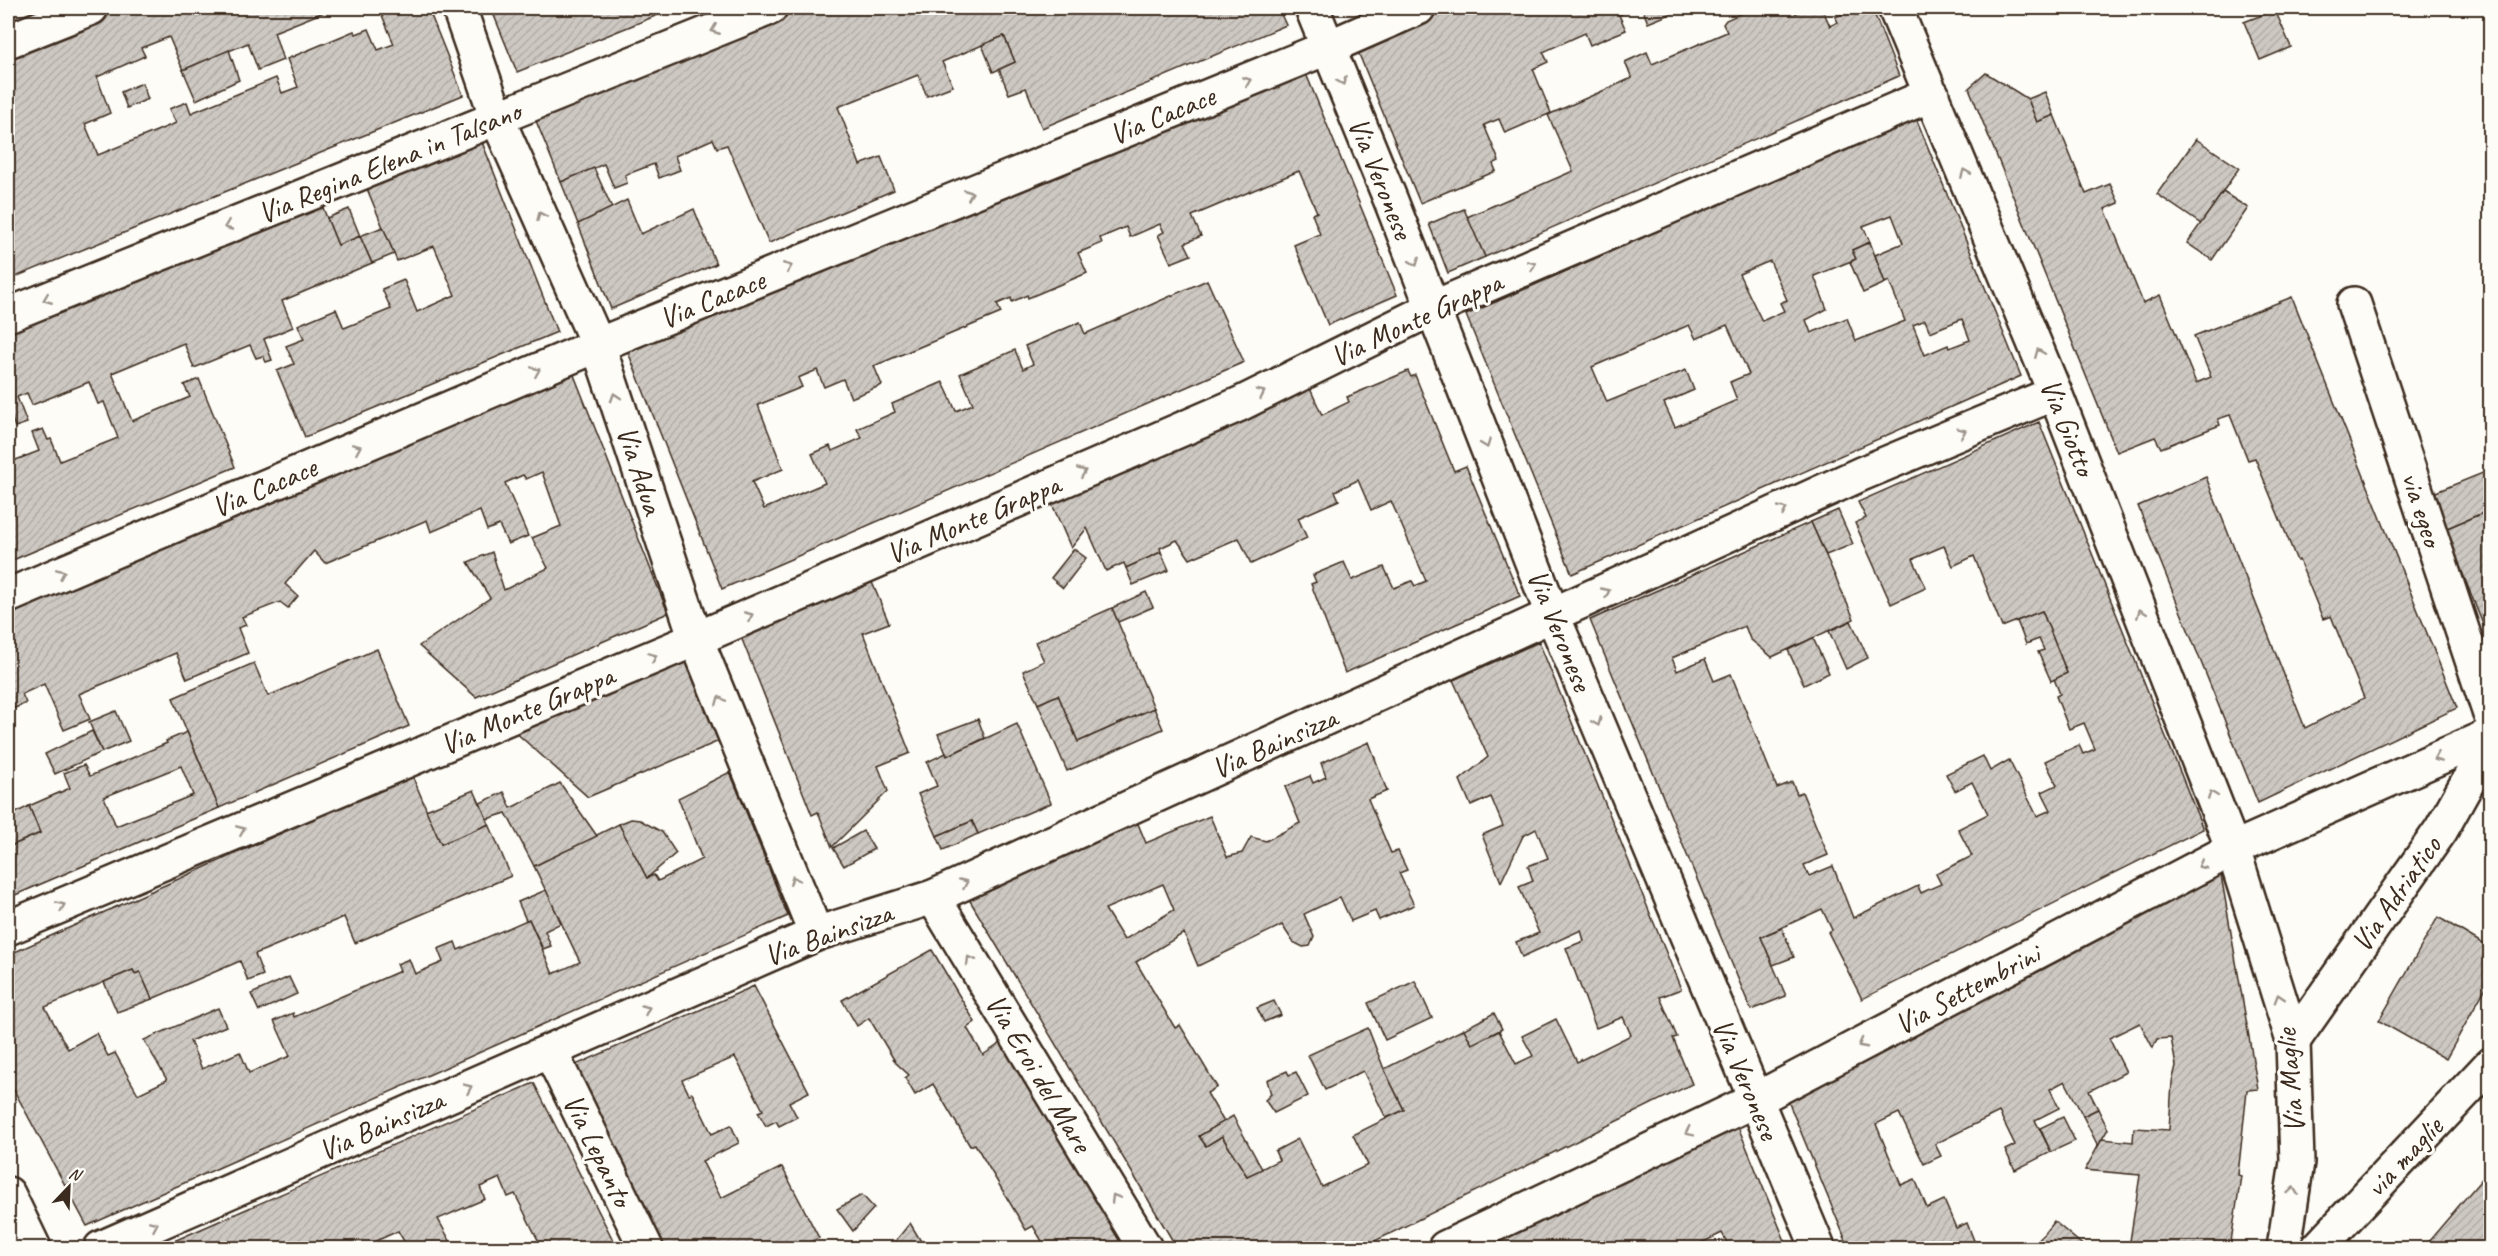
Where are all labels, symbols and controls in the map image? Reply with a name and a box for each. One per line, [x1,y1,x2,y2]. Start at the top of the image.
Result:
one-way arrow [711,23,722,35]
one-way arrow [1241,75,1251,88]
one-way arrow [1335,75,1347,86]
street label: Via Cacace [1104,76,1222,153]
street label: Via Regina Elena in Talsano [252,91,529,232]
street label: Via Veronese [1339,112,1423,246]
one-way arrow [1960,168,1972,179]
one-way arrow [963,189,974,201]
one-way arrow [536,212,548,223]
one-way arrow [224,219,235,231]
one-way arrow [1408,256,1420,267]
street label: Via Cacace [654,260,772,337]
one-way arrow [1526,260,1537,272]
one-way arrow [783,262,793,275]
street label: Via Monte Grappa [1324,262,1510,375]
one-way arrow [43,292,54,304]
one-way arrow [2034,349,2046,360]
one-way arrow [530,367,541,379]
street label: Via Giotto [2031,373,2106,484]
one-way arrow [1254,389,1265,401]
one-way arrow [610,392,622,402]
street label: Via Adua [608,421,673,521]
one-way arrow [1956,427,1967,439]
one-way arrow [1479,438,1491,449]
one-way arrow [350,443,361,455]
street label: Via Cacace [206,447,324,526]
street label: Via Monte Grappa [880,464,1068,573]
one-way arrow [1076,467,1087,479]
street label: via egeo [2392,467,2453,554]
one-way arrow [1777,505,1788,517]
street label: Via Veronese [1518,564,1602,698]
one-way arrow [55,568,66,580]
one-way arrow [1600,587,1611,599]
one-way arrow [2136,608,2148,619]
one-way arrow [743,611,754,623]
one-way arrow [647,652,658,664]
street label: Via Monte Grappa [434,655,622,764]
one-way arrow [715,695,727,706]
street label: Via Bainsizza [1205,697,1345,787]
one-way arrow [1590,716,1602,727]
one-way arrow [2432,751,2443,763]
one-way arrow [2207,790,2219,801]
one-way arrow [235,825,246,837]
street label: Via Adriatico [2342,828,2450,959]
one-way arrow [2198,858,2209,869]
one-way arrow [789,875,801,886]
one-way arrow [957,878,968,890]
street label: Via Bainsizza [759,892,900,975]
one-way arrow [55,901,66,913]
street label: Via Settembrini [1888,933,2049,1043]
one-way arrow [966,956,978,966]
street label: Via Eroi del Mare [977,987,1102,1161]
one-way arrow [2274,993,2286,1004]
one-way arrow [640,1004,651,1016]
street label: Via Veronese [1704,1013,1789,1147]
street label: Via Maglie [2266,1025,2313,1135]
one-way arrow [1858,1037,1869,1048]
street label: Via Bainsizza [312,1079,452,1169]
one-way arrow [461,1083,472,1095]
street label: Via Lepanto [554,1087,643,1216]
street label: via maglie [2357,1107,2452,1205]
one-way arrow [1684,1125,1695,1137]
north arrow [39,1157,99,1217]
text: N [66,1163,86,1186]
one-way arrow [2286,1186,2298,1195]
one-way arrow [1110,1194,1122,1204]
one-way arrow [148,1220,159,1232]

